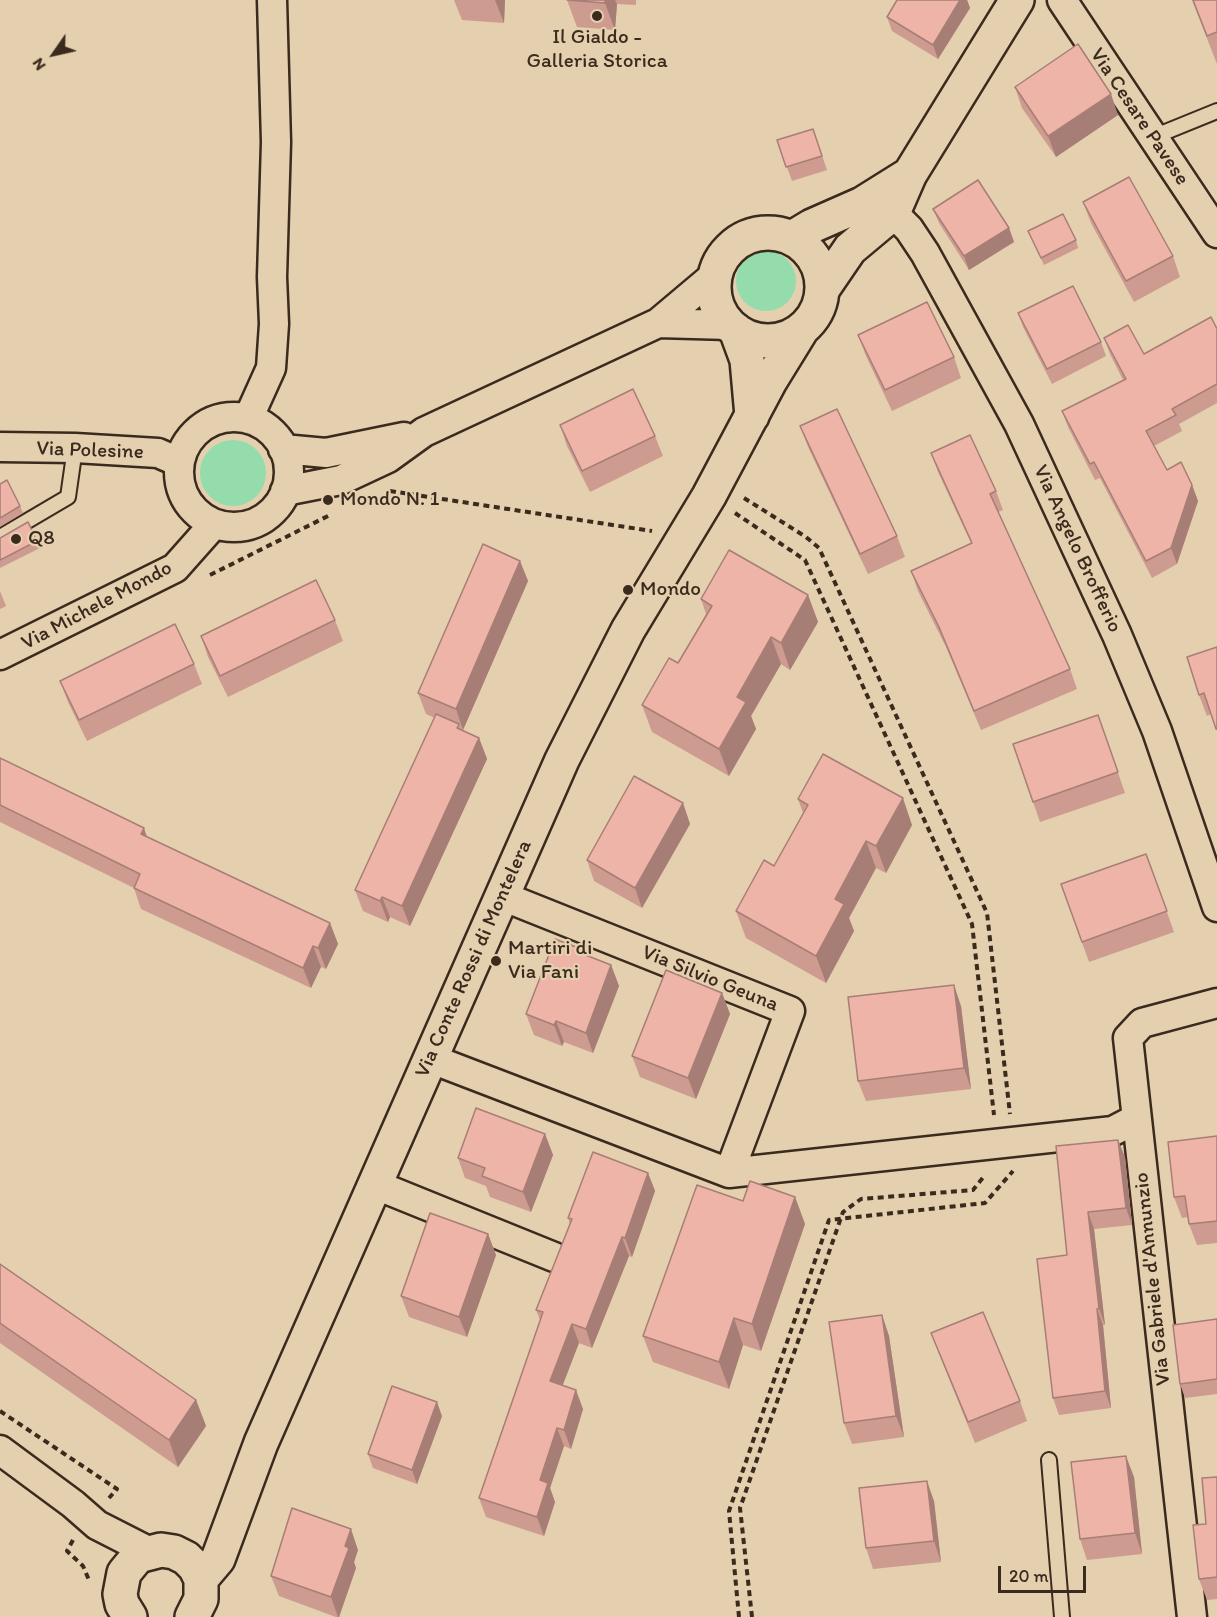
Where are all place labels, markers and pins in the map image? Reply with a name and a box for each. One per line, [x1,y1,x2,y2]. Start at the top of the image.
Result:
marker: Il Gialdo - Galleria Storica [590,9,604,23]
place label: Il Gialdo - Galleria Storica [526,25,668,75]
place label: Mondo N. 1 [340,487,440,513]
marker: Mondo N. 1 [321,493,335,507]
place label: Q8 [28,526,55,552]
marker: Q8 [9,532,23,546]
place label: Mondo [640,577,701,603]
marker: Mondo [621,583,635,597]
place label: Martiri di Via Fani [508,936,592,986]
marker: Martiri di Via Fani [489,954,503,968]

